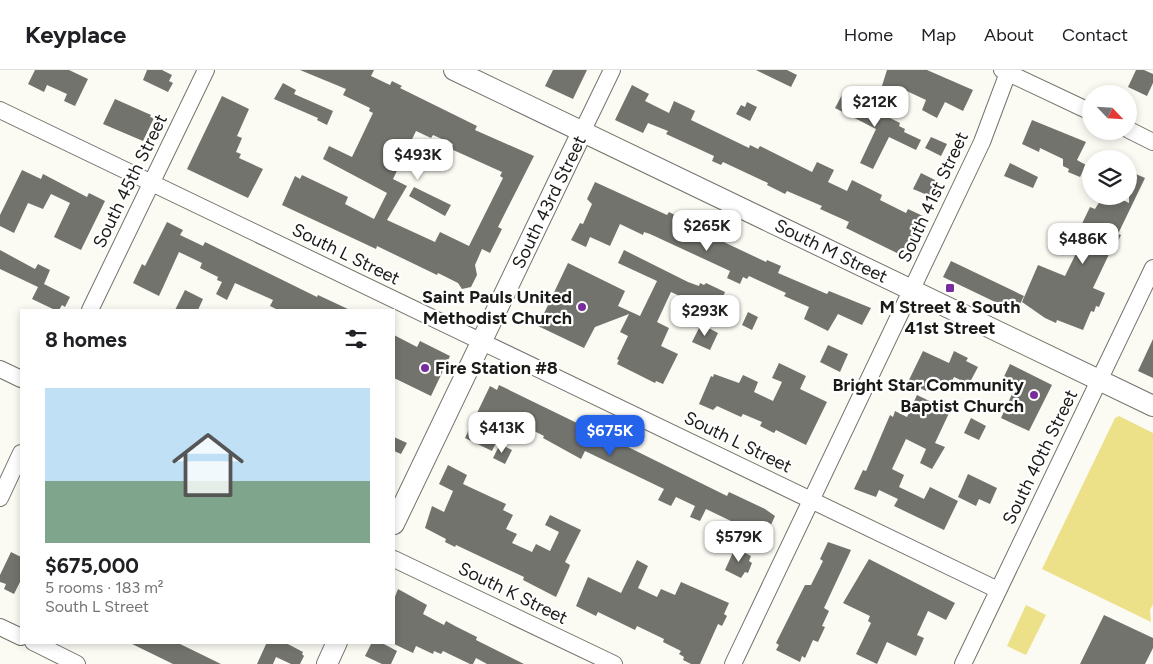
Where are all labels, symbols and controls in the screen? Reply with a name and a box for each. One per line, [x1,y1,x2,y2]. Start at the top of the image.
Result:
text: Keyplace [25,20,126,49]
text: Home [844,24,893,46]
text: Map [921,24,956,46]
text: About [984,24,1034,46]
text: Contact [1062,24,1128,46]
pin: $212K [840,85,910,128]
north arrow [1082,85,1138,140]
map controls [1082,85,1137,205]
text: $212K [853,92,897,111]
street label: South 45th Street [88,110,172,251]
street label: South 41st Street [893,128,973,266]
street label: South 43rd Street [507,132,591,272]
pin: $493K [383,138,453,181]
text: $493K [394,145,442,164]
button: layers [1082,150,1137,205]
pin: $265K [672,210,742,252]
street label: South M Street [771,214,891,288]
text: $265K [683,216,731,235]
street label: South L Street [289,218,404,290]
pin: $486K [1048,222,1118,265]
text: $486K [1059,229,1107,248]
marker: M Street & South 41st Street [944,282,956,294]
place label: Saint Pauls United Methodist Church [422,286,572,329]
pin: $293K [670,294,740,337]
place label: M Street & South 41st Street [879,296,1021,339]
marker: Saint Pauls United Methodist Church [576,301,588,313]
text: $293K [682,301,728,320]
icon: filters [342,325,370,353]
text: 8 homes [45,327,127,352]
place label: Fire Station #8 [435,357,558,379]
marker: Fire Station #8 [419,362,431,374]
place label: Bright Star Community Baptist Church [832,374,1025,417]
street label: South 40th Street [998,386,1082,528]
marker: Bright Star Community Baptist Church [1028,389,1040,401]
street label: South L Street [681,406,796,478]
pin: $413K [467,412,537,454]
pin: $675K [575,414,645,457]
text: $413K [479,418,525,437]
icon: home [163,420,253,510]
text: $675K [587,421,634,440]
pin: $579K [704,520,774,563]
text: $579K [716,527,763,546]
text: $675,000 [45,553,139,578]
street label: South K Street [455,557,571,629]
text: 5 rooms · 183 m² [45,578,164,597]
text: South L Street [45,597,149,616]

